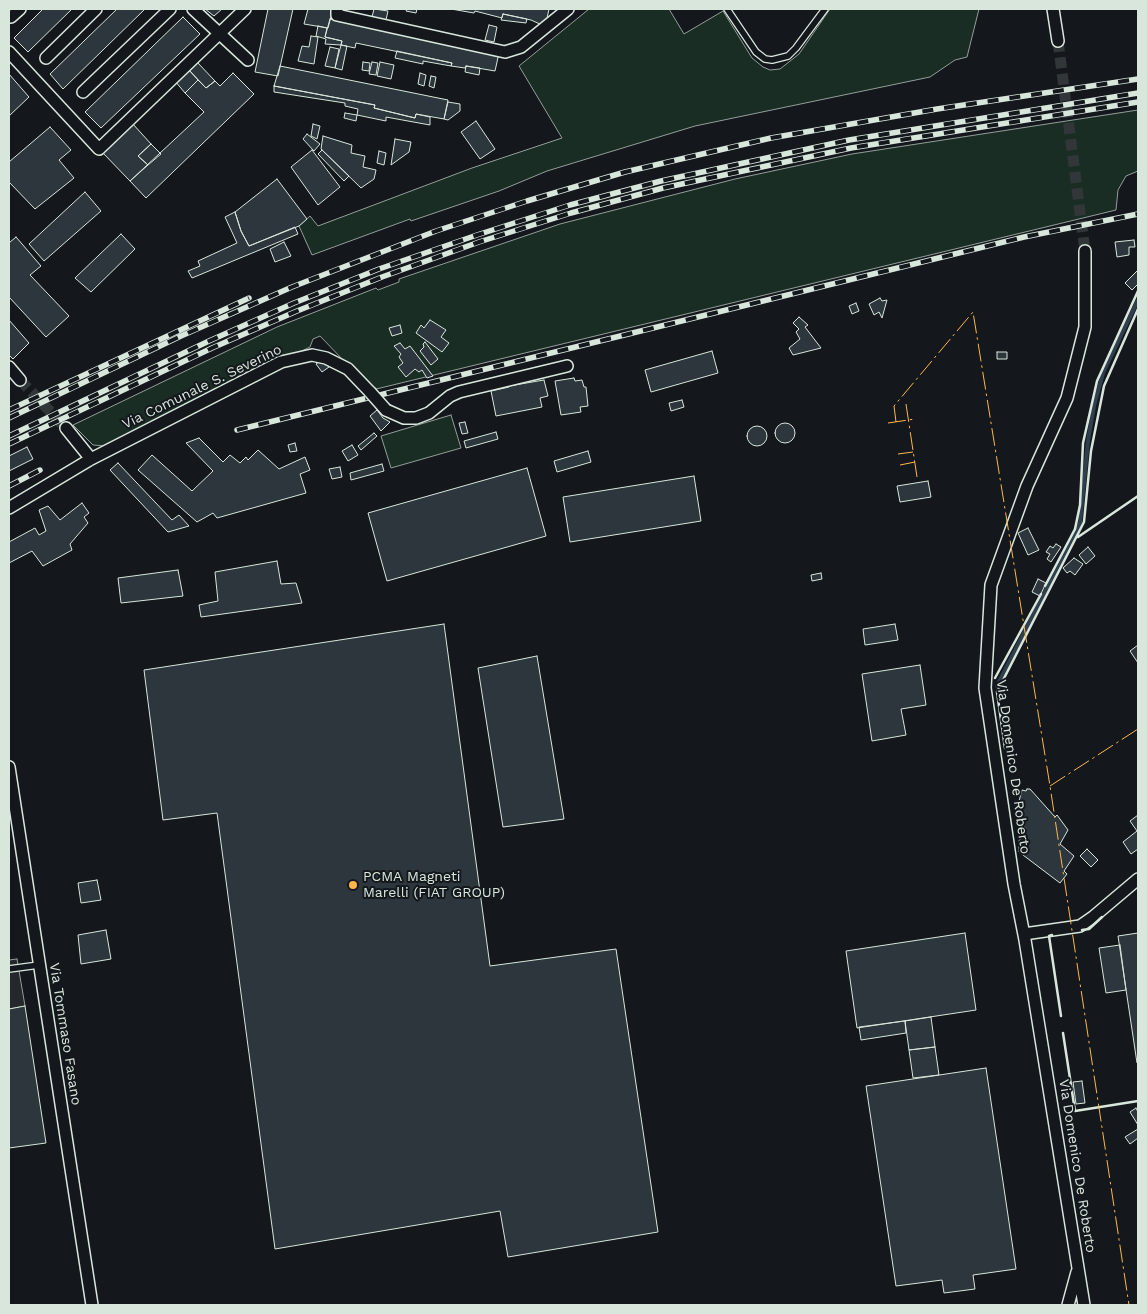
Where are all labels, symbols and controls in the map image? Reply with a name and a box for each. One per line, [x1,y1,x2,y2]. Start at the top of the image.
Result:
street label: Via Comunale S. Severino [119,341,285,433]
street label: Via Domenico De Roberto [992,679,1034,855]
place label: PCMA Magneti Marelli (FIAT GROUP) [363,869,505,902]
marker: PCMA Magneti Marelli (FIAT GROUP) [347,879,359,891]
street label: Via Tommaso Fasano [45,962,85,1106]
street label: Via Domenico De Roberto [1055,1078,1099,1254]

